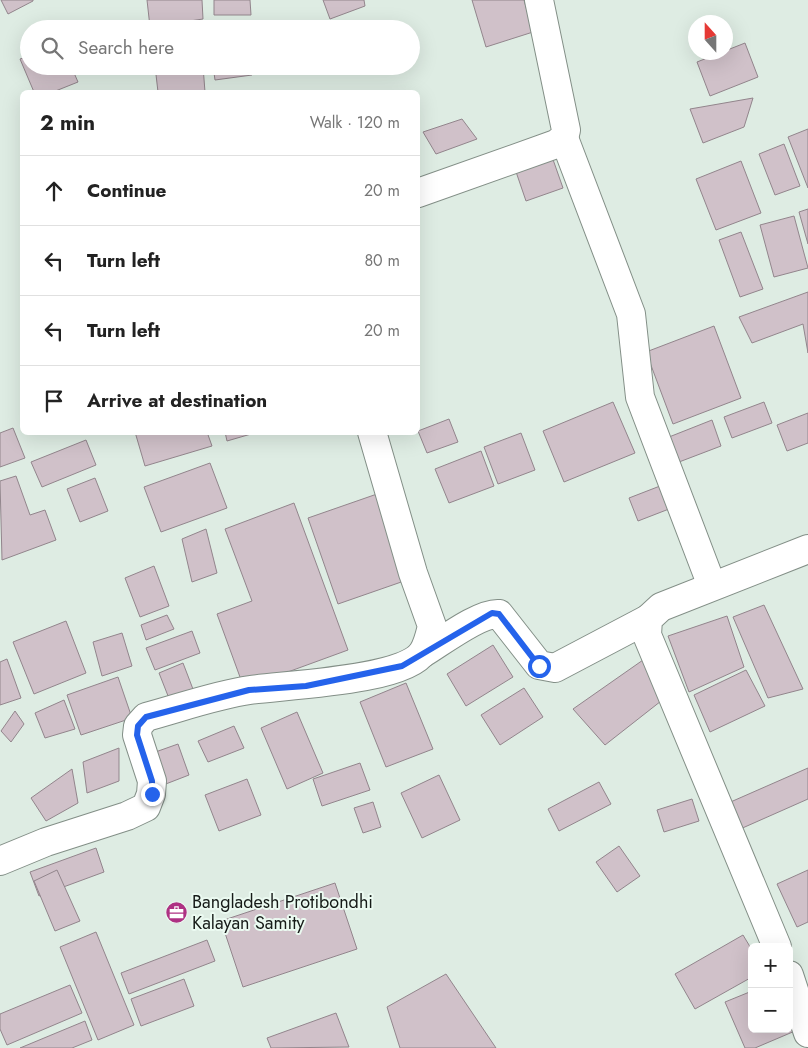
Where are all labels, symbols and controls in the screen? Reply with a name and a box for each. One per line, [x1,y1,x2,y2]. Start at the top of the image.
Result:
north arrow [688,15,733,60]
search box [20,20,420,75]
icon: search [38,34,66,62]
text: Search here [78,34,174,61]
text: 2 min [40,108,95,138]
text: Walk · 120 m [310,111,400,134]
icon: ahead [40,177,68,205]
text: Continue [87,177,166,204]
text: 20 m [364,179,400,202]
icon: left [40,247,68,275]
text: Turn left [87,247,160,274]
text: 80 m [364,249,400,272]
icon: left [40,317,68,345]
text: Turn left [87,317,160,344]
text: 20 m [364,319,400,342]
icon: arrive [40,387,68,415]
text: Arrive at destination [87,387,267,414]
route start [528,655,551,678]
route end [141,783,164,806]
place label: Bangladesh Protibondhi Kalayan Samity [192,889,373,936]
office icon: Bangladesh Protibondhi Kalayan Samity [164,900,188,924]
map controls [748,943,793,1033]
button: + [748,943,793,988]
button: − [748,988,793,1033]

